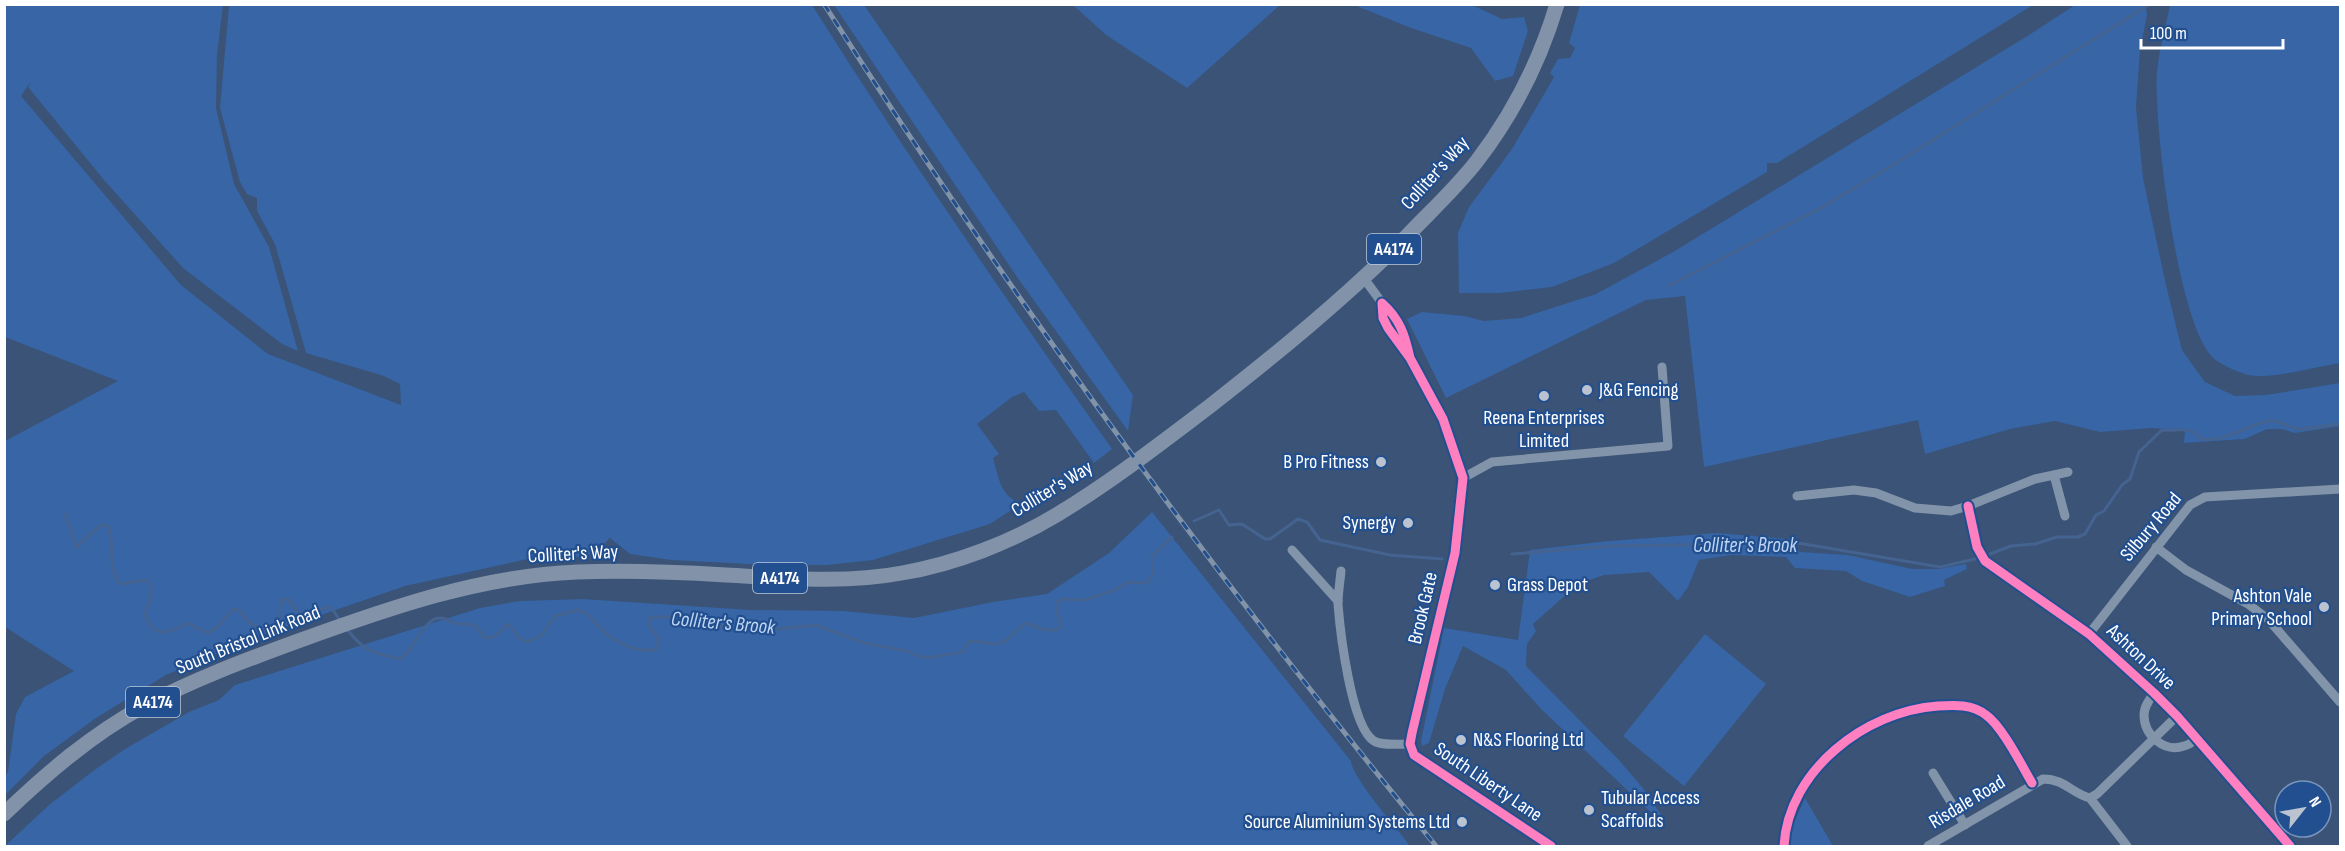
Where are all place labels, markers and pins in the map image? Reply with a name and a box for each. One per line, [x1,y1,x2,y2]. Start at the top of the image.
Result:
place label: J&G Fencing [1598,378,1679,402]
marker: J&G Fencing [1580,383,1594,397]
marker: Reena Enterprises Limited [1537,389,1551,403]
place label: Reena Enterprises Limited [1483,406,1605,453]
place label: B Pro Fitness [1283,450,1369,474]
marker: B Pro Fitness [1374,455,1388,469]
place label: Synergy [1343,511,1396,535]
marker: Synergy [1401,516,1415,530]
place label: Grass Depot [1507,573,1588,597]
marker: Grass Depot [1488,578,1502,592]
place label: Ashton Vale Primary School [2211,584,2312,631]
marker: Ashton Vale Primary School [2317,600,2331,614]
place label: N&S Flooring Ltd [1473,728,1584,752]
marker: N&S Flooring Ltd [1454,733,1468,747]
place label: Tubular Access Scaffolds [1601,786,1700,833]
marker: Tubular Access Scaffolds [1582,803,1596,817]
place label: Source Aluminium Systems Ltd [1244,810,1450,834]
marker: Source Aluminium Systems Ltd [1455,815,1469,829]

